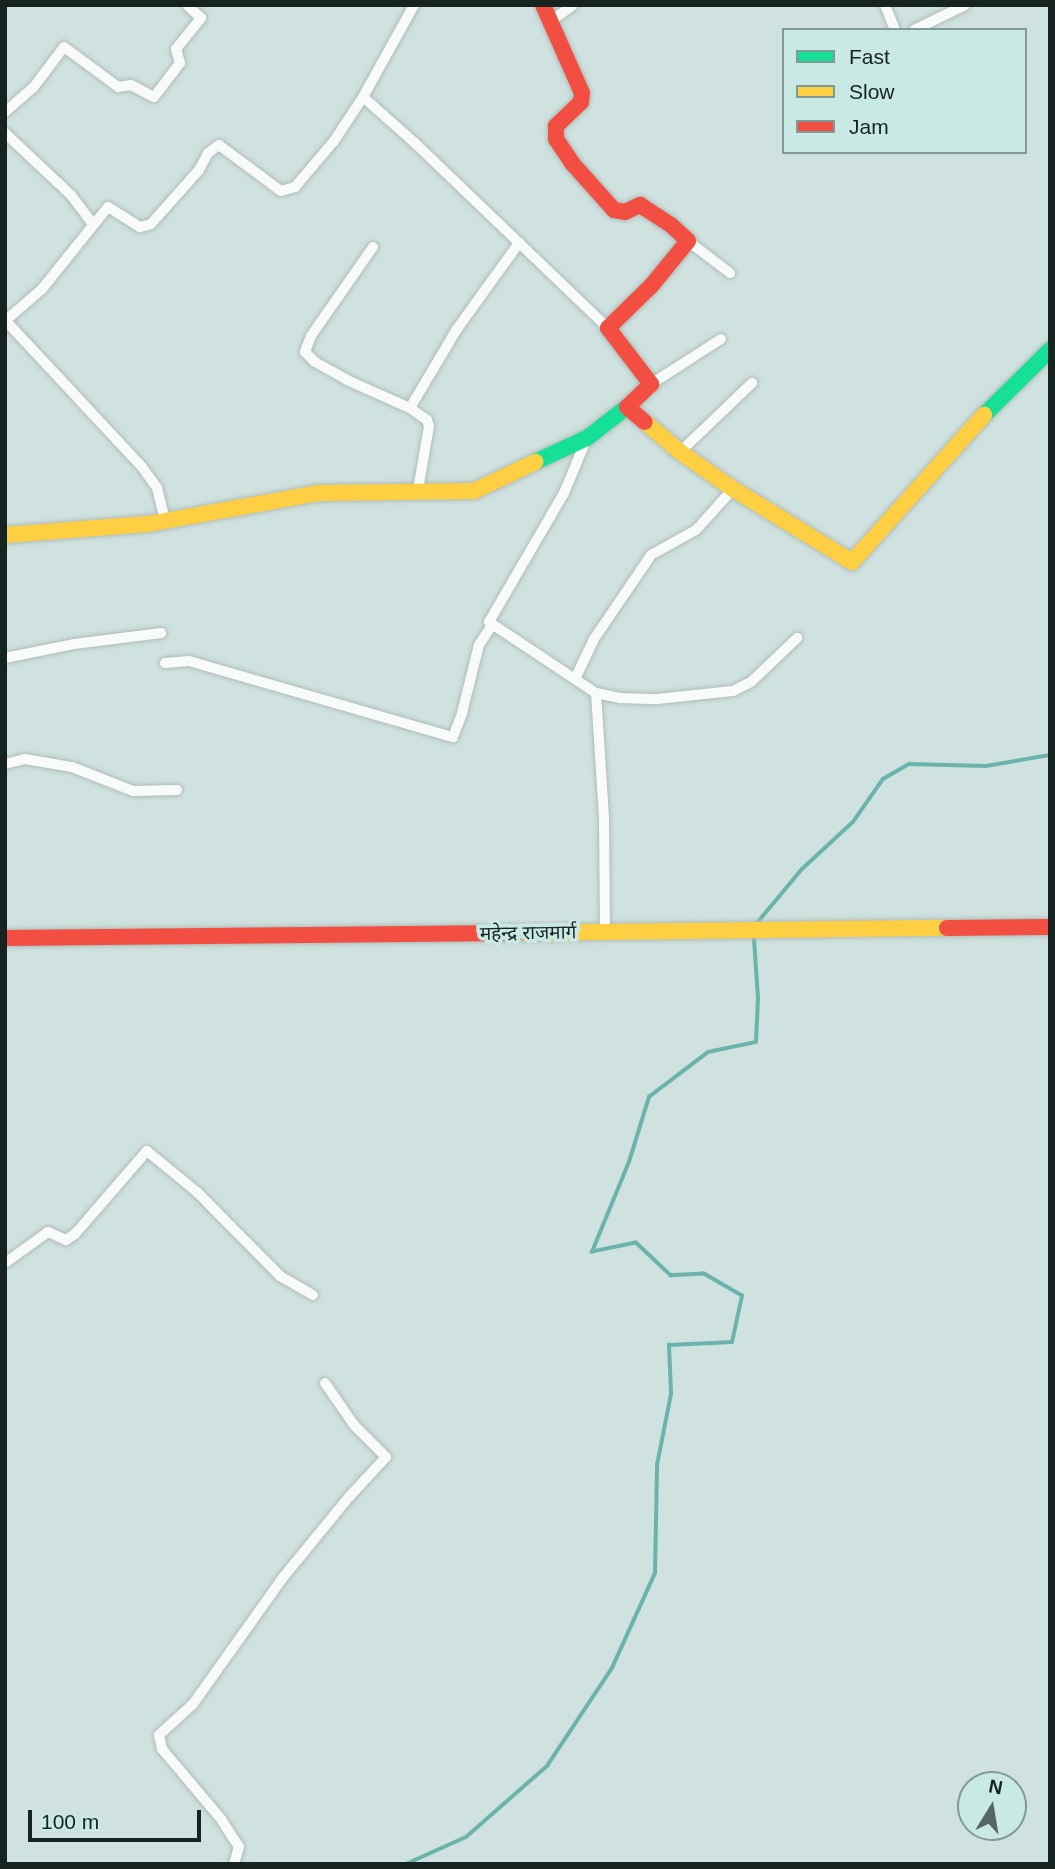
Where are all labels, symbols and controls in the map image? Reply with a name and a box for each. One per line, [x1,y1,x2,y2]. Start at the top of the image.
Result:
legend [782,28,1027,154]
text: Fast [849,45,890,68]
text: Slow [849,80,895,103]
text: Jam [849,115,889,138]
street label: महेन्द्र राजमार्ग [480,921,576,945]
north arrow [957,1771,1027,1841]
text: N [987,1775,1004,1798]
scale bar [32,1796,205,1840]
text: 100 m [41,1810,99,1833]

